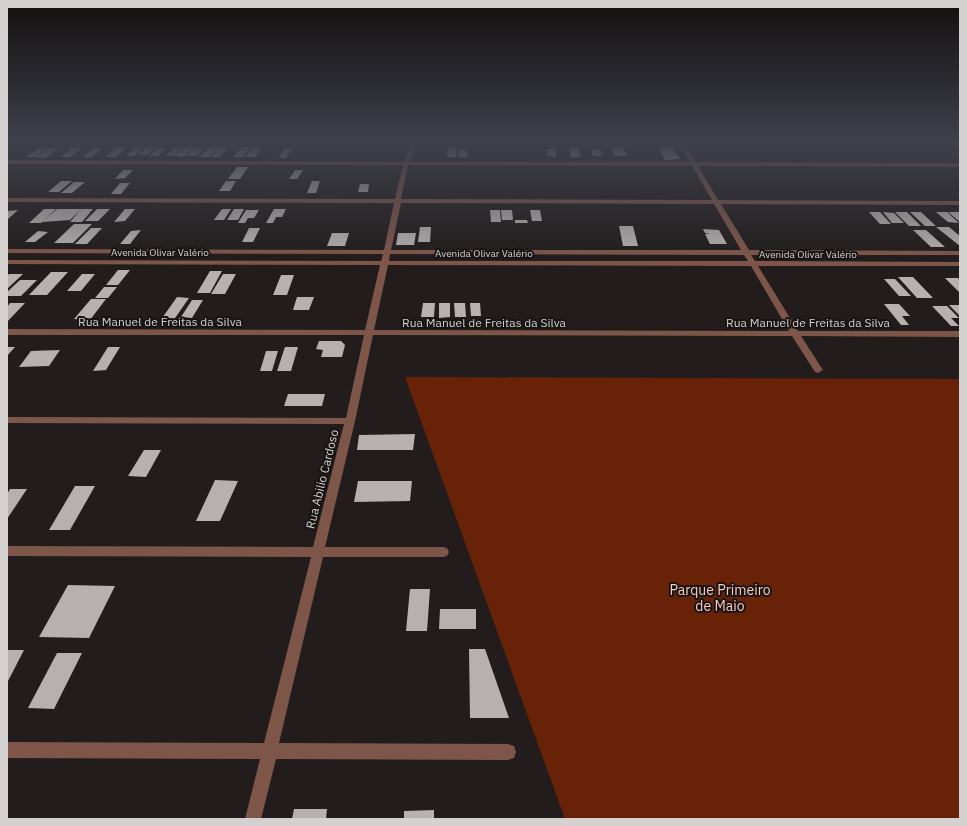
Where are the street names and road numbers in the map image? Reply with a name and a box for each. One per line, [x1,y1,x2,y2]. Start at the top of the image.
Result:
street label: Avenida Olivar Valério [111,246,209,259]
street label: Avenida Olivar Valério [435,247,533,260]
street label: Avenida Olivar Valério [759,248,857,261]
street label: Rua Manuel de Freitas da Silva [78,314,242,329]
street label: Rua Manuel de Freitas da Silva [402,315,566,330]
street label: Rua Manuel de Freitas da Silva [726,315,890,330]
street label: Rua Abilio Cardoso [302,428,342,530]

